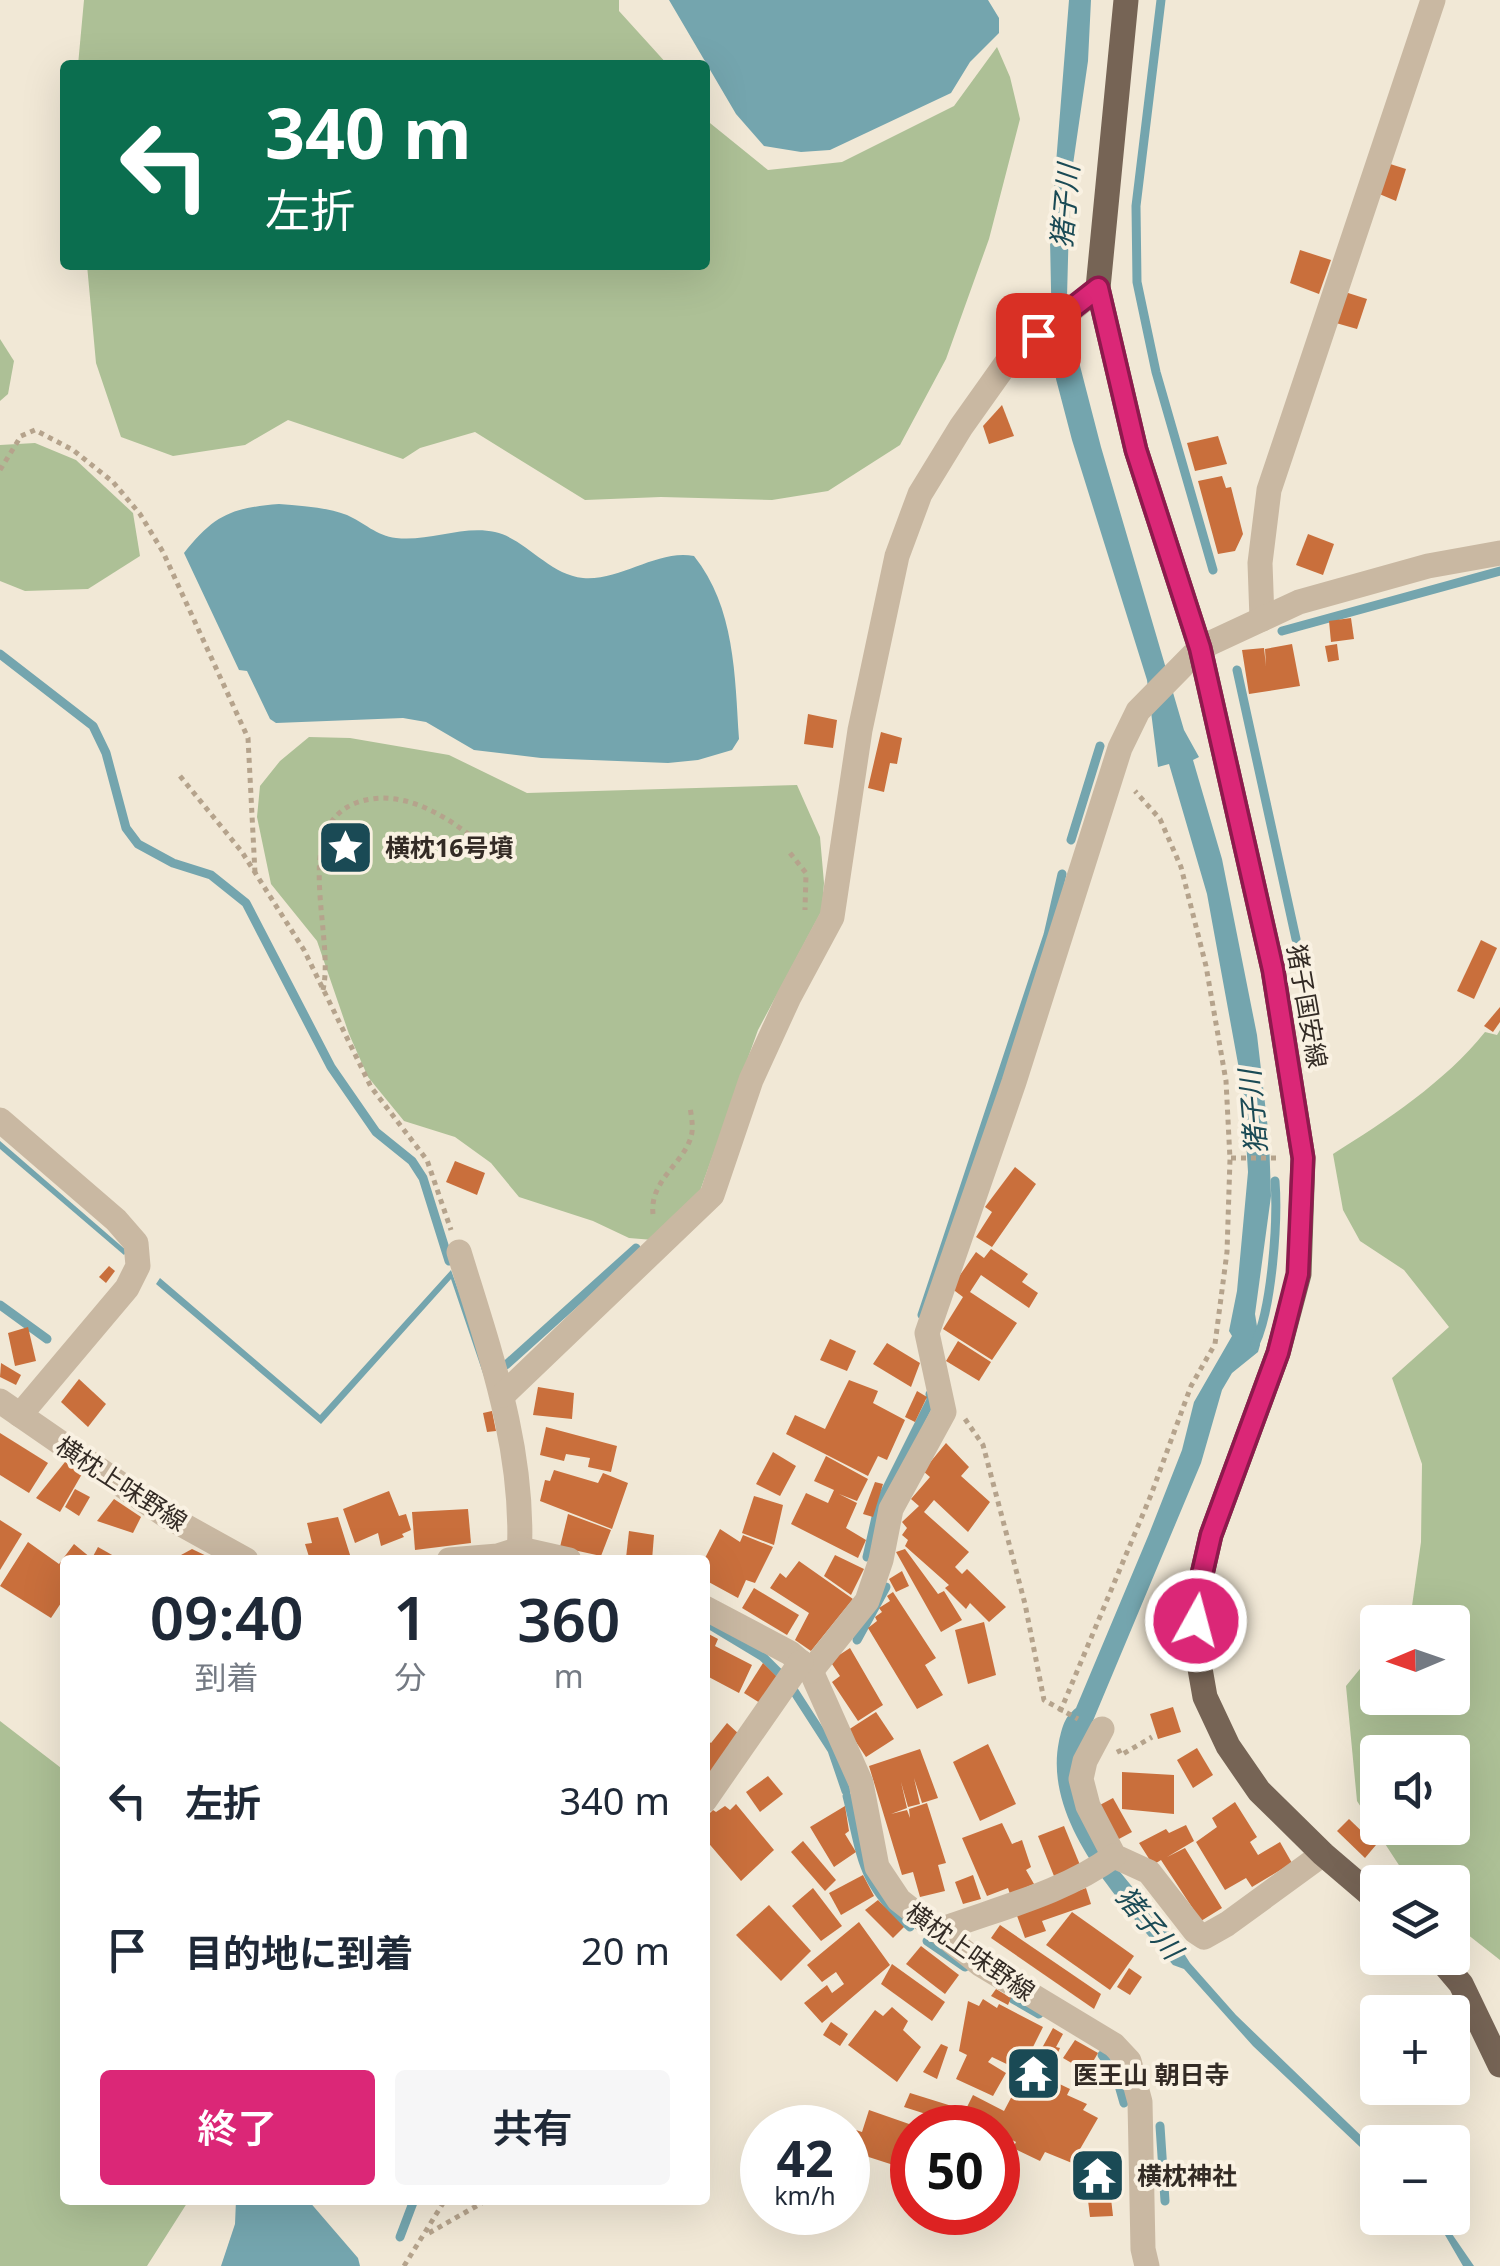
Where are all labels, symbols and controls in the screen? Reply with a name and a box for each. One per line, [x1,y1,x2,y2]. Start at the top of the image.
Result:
text: 340 m [265,84,472,180]
icon: left [100,100,230,230]
water label: 猪子川 [1041,160,1087,250]
text: 左折 [265,179,355,240]
pin [996,293,1081,378]
icon: arrive [1011,308,1066,363]
place icon: 横枕16号墳 [316,817,376,877]
place label: 横枕16号墳 [385,830,514,864]
street label: 猪子国安線 [1280,941,1336,1071]
water label: 猪子川 [1229,1066,1275,1156]
street label: 横枕上味野線 [50,1428,194,1538]
position arrow [1144,1569,1248,1673]
text: 09:40 [150,1576,304,1658]
text: 1 [393,1576,428,1658]
text: 360 [517,1578,620,1660]
north arrow [1360,1605,1470,1715]
map controls [1360,1605,1470,2235]
text: m [554,1654,584,1697]
text: 到着 [195,1655,259,1698]
text: 分 [394,1655,426,1698]
button: sound [1360,1735,1470,1845]
icon: left [100,1773,155,1828]
text: 340 m [559,1774,670,1826]
text: 左折 [185,1776,261,1828]
button: layers [1360,1865,1470,1975]
water label: 猪子川 [1108,1878,1193,1969]
street label: 横枕上味野線 [900,1894,1042,2008]
icon: arrive [100,1923,155,1978]
text: 20 m [581,1924,670,1976]
text: 目的地に到着 [185,1926,413,1978]
button: + [1360,1995,1470,2105]
temple icon: 医王山 朝日寺 [1004,2044,1064,2104]
place label: 医王山 朝日寺 [1073,2057,1230,2091]
button: 終了 [100,2070,375,2185]
button: 共有 [395,2070,670,2185]
speed limit sign: 50 [890,2105,1020,2235]
text: 42 [776,2124,834,2192]
button: − [1360,2125,1470,2235]
temple icon: 横枕神社 [1068,2145,1128,2205]
place label: 横枕神社 [1137,2158,1237,2192]
text: km/h [774,2178,836,2212]

